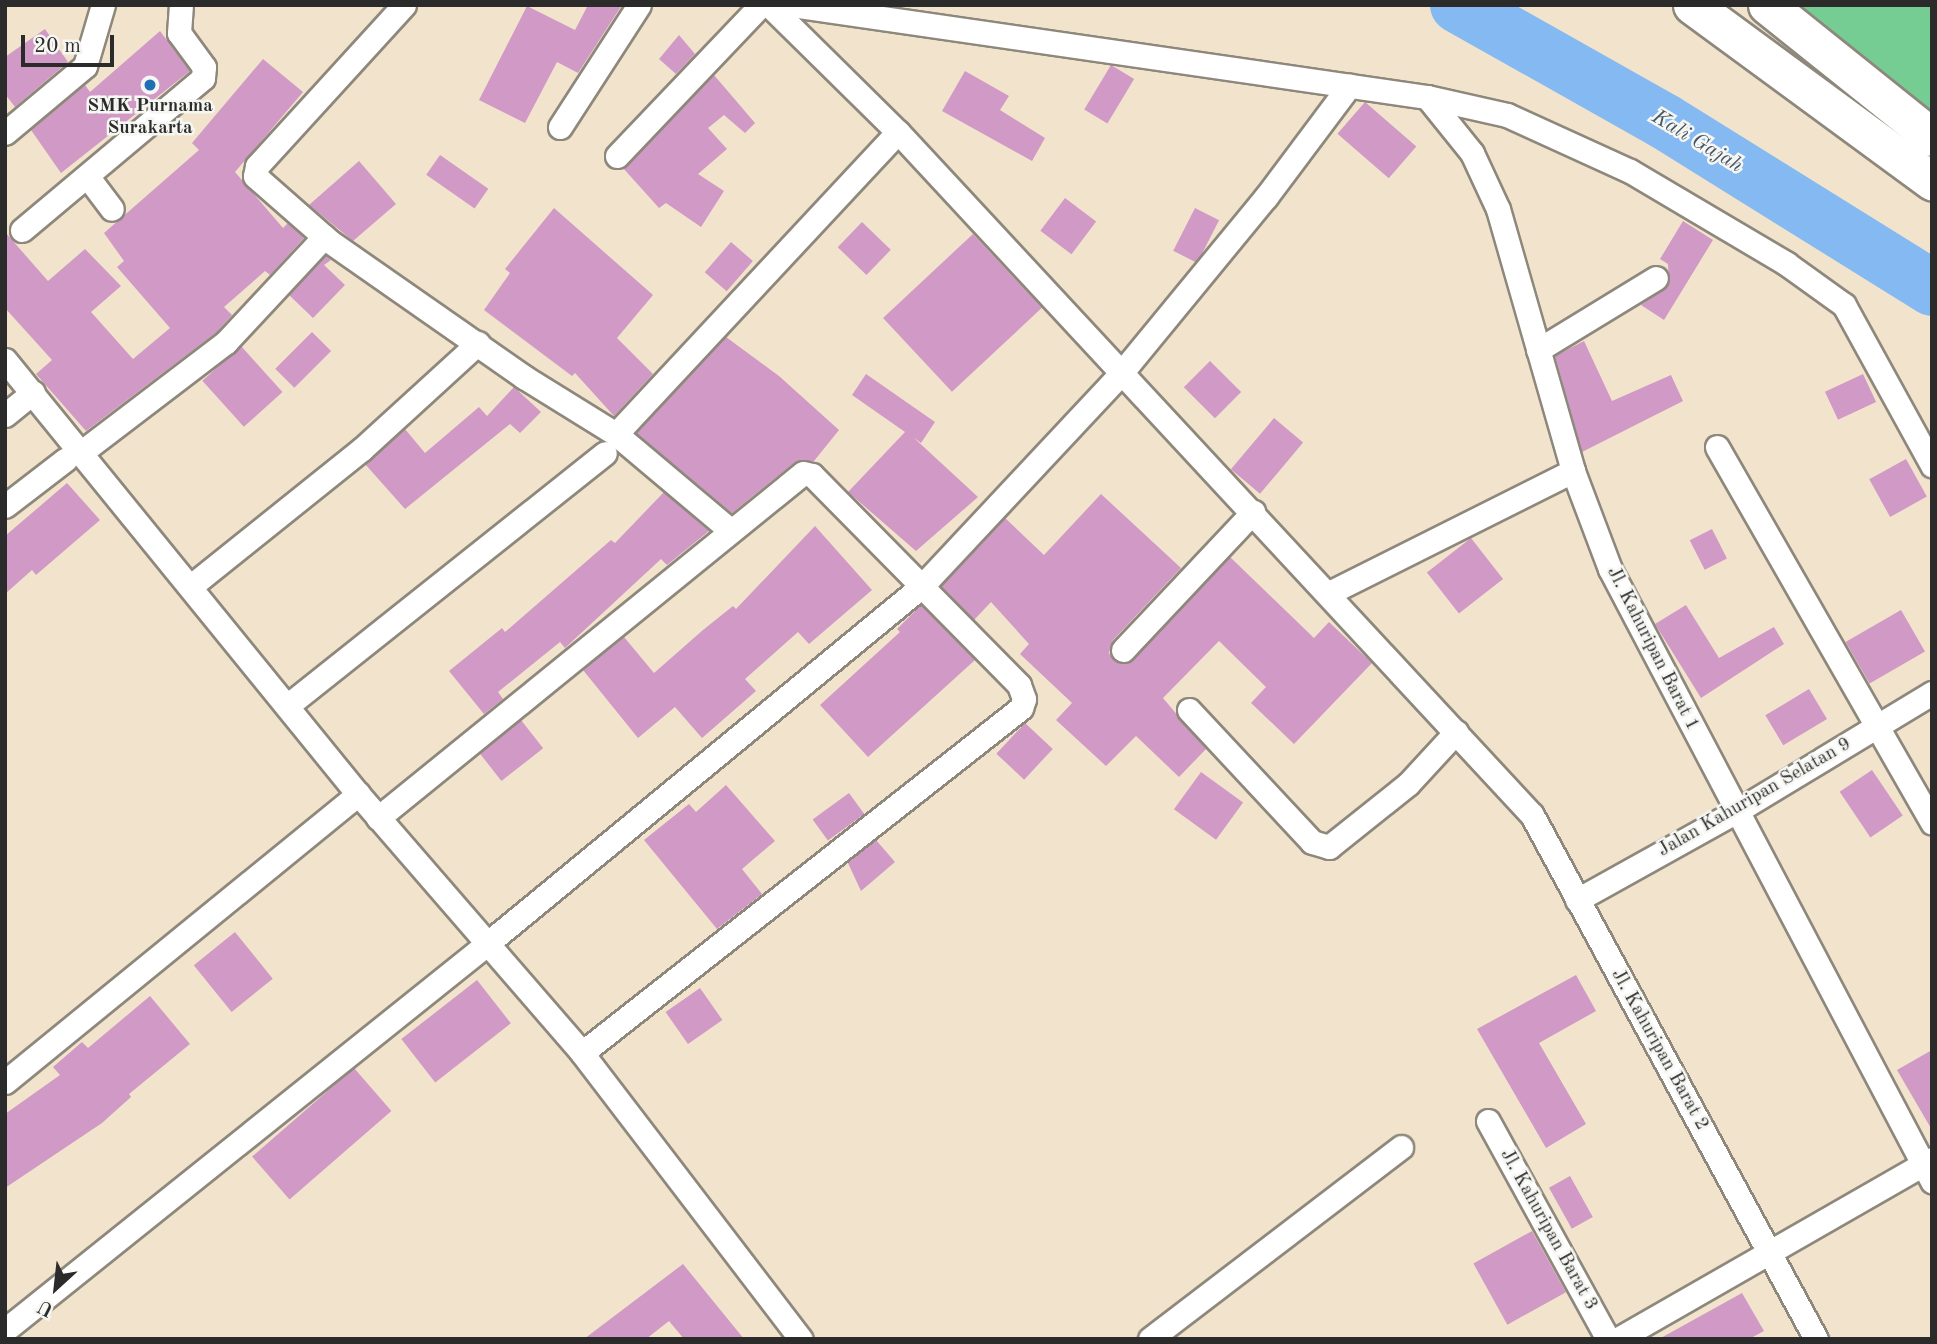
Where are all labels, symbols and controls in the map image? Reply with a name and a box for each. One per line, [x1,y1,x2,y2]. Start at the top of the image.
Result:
scale bar [24,21,117,65]
text: 20 m [34,36,81,57]
marker: SMK Purnama Surakarta [142,77,158,93]
place label: SMK Purnama Surakarta [87,96,213,140]
water label: Kali Gajah [1647,105,1747,179]
street label: Jl. Kahuripan Barat 1 [1601,563,1703,735]
street label: Jalan Kahuripan Selatan 9 [1654,733,1856,863]
street label: Jl. Kahuripan Barat 2 [1605,965,1713,1135]
street label: Jl. Kahuripan Barat 3 [1494,1145,1602,1315]
north arrow [21,1253,91,1323]
text: U [35,1295,57,1319]

